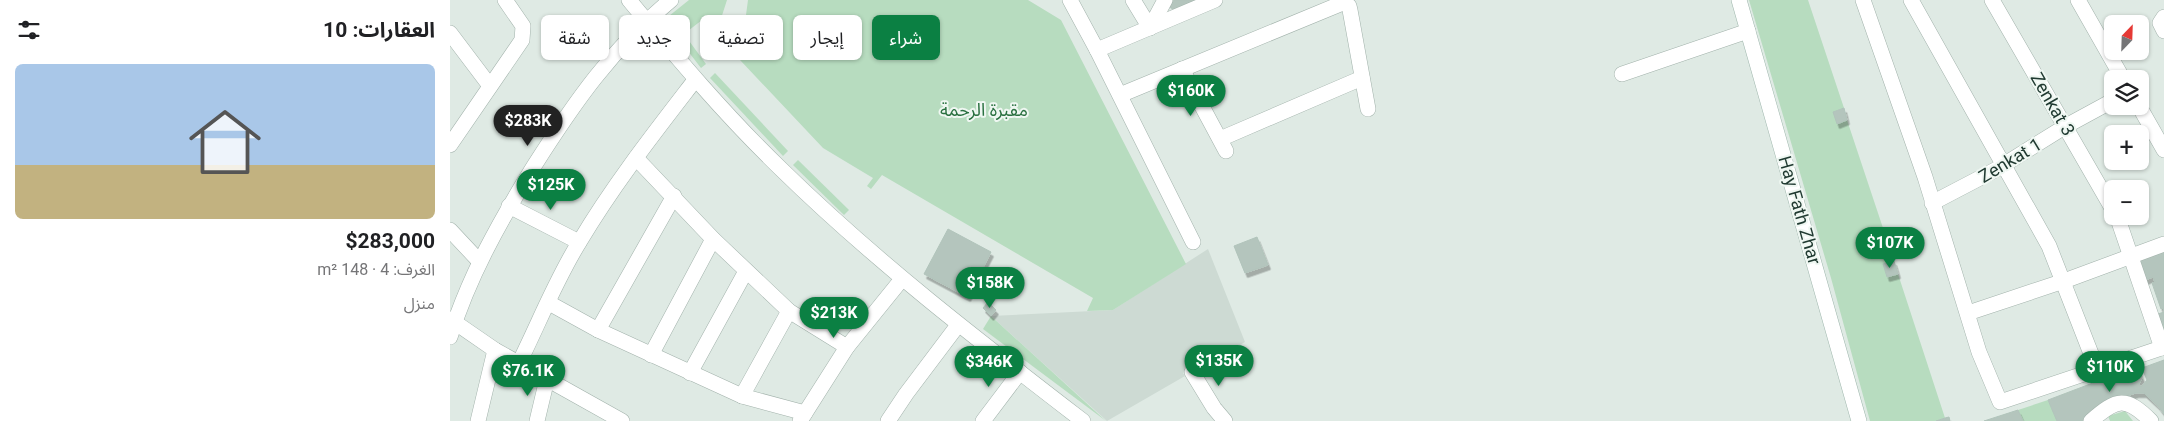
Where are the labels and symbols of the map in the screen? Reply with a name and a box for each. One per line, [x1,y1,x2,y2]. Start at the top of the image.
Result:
north arrow [2104,15,2149,60]
street label: Zenkat 3 [2027,69,2079,139]
pin: $160K [1156,74,1226,117]
park label: مقبرة الرحمة [940,99,1028,121]
pin: $283K [493,104,563,147]
street label: Zenkat 1 [1975,133,2045,187]
street label: Hay Fath Zhar [1775,153,1825,267]
pin: $125K [516,168,586,211]
pin: $107K [1855,226,1925,269]
pin: $158K [955,266,1025,309]
pin: $213K [799,296,869,339]
pin: $135K [1184,344,1254,387]
pin: $346K [954,346,1024,388]
pin: $110K [2075,350,2145,393]
pin: $76.1K [487,354,569,397]

